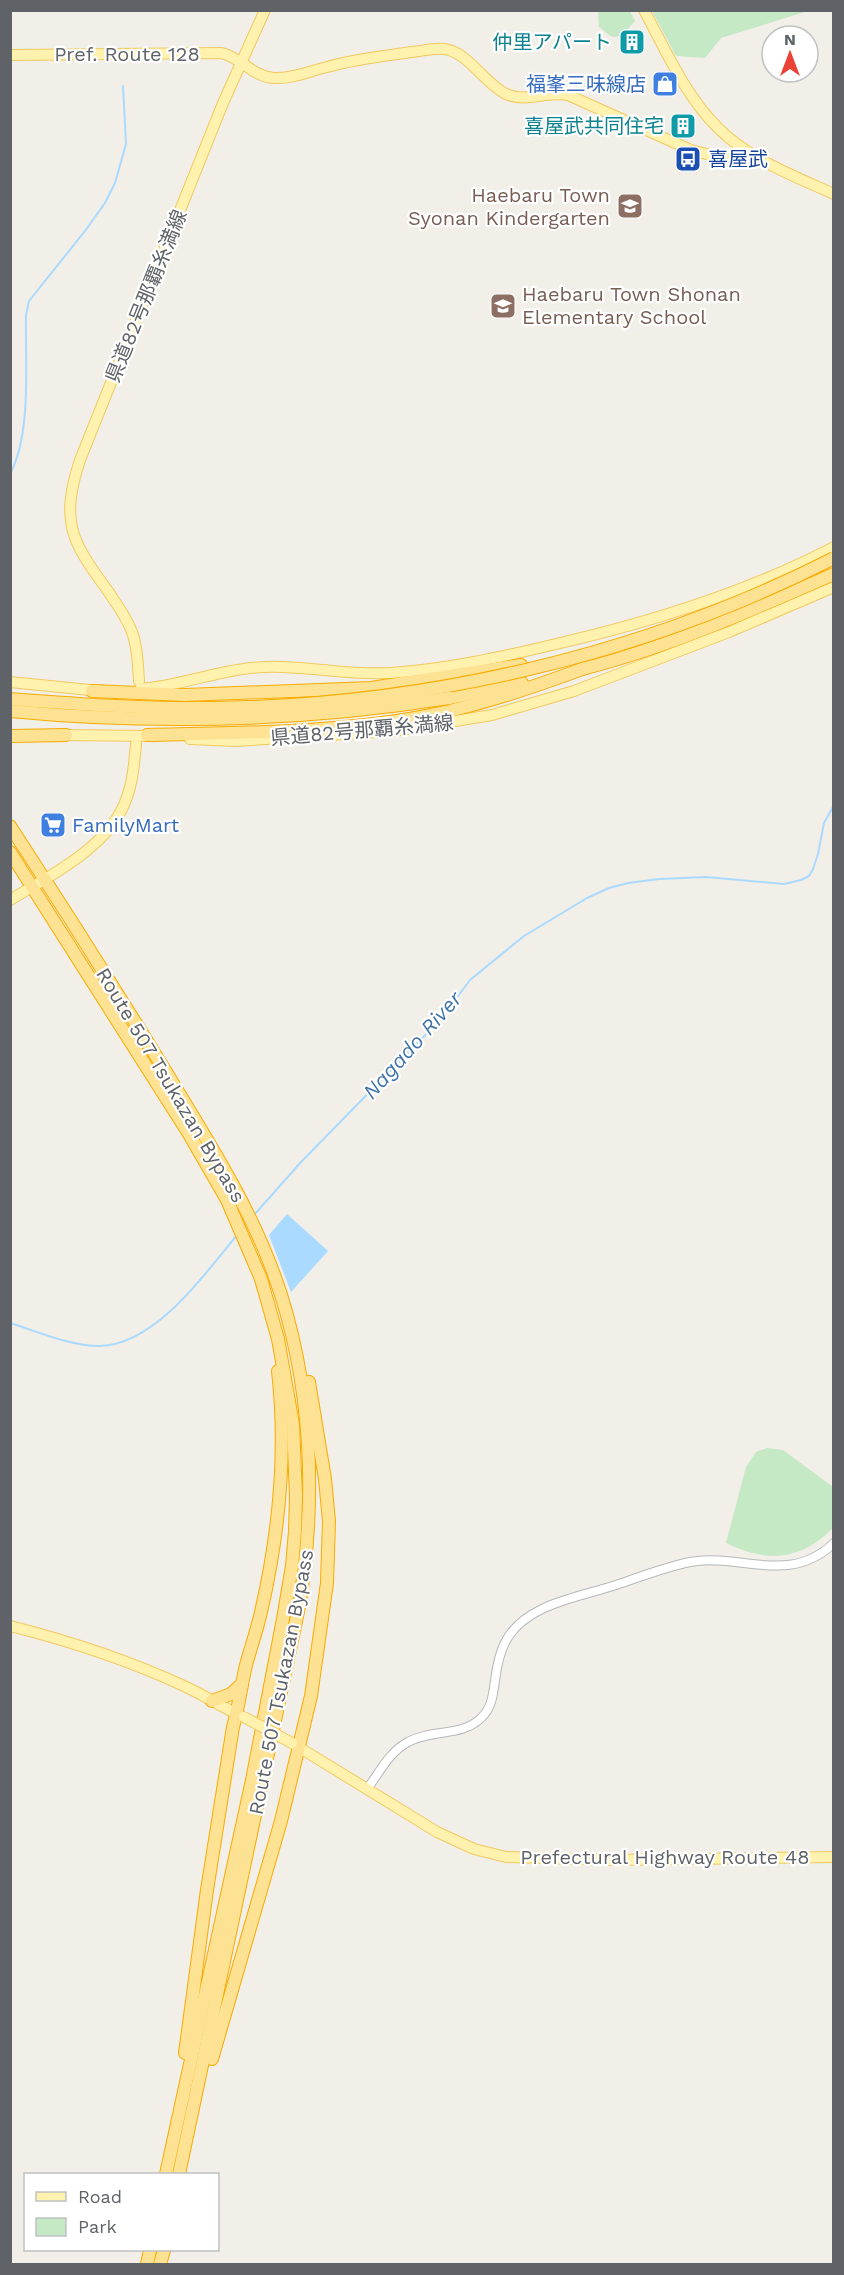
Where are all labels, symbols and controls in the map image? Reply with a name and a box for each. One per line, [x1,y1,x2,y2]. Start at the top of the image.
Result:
north arrow [760,24,820,84]
building icon: 仲里アパート [617,27,647,57]
place label: 仲里アパート [492,30,612,54]
text: N [784,30,796,49]
street label: Pref. Route 128 [54,42,200,66]
shop icon: 福峯三味線店 [650,69,680,99]
place label: 福峯三味線店 [526,72,646,96]
building icon: 喜屋武共同住宅 [668,111,698,141]
place label: 喜屋武共同住宅 [524,114,664,138]
bus stop icon: 喜屋武 [673,144,703,174]
place label: 喜屋武 [708,147,768,171]
place label: Haebaru Town Syonan Kindergarten [408,183,610,230]
school or university icon: Haebaru Town Syonan Kindergarten [615,191,645,221]
street label: 県道82号那覇糸満線 [100,206,192,386]
place label: Haebaru Town Shonan Elementary School [522,282,741,329]
school or university icon: Haebaru Town Shonan Elementary School [488,291,518,321]
street label: 県道82号那覇糸満線 [269,710,455,750]
supermarket icon: FamilyMart [38,810,68,840]
place label: FamilyMart [72,813,180,837]
street label: Route 507 Tsukazan Bypass [91,963,251,1207]
water label: Nagado River [357,986,467,1104]
street label: Route 507 Tsukazan Bypass [243,1547,319,1817]
street label: Prefectural Highway Route 48 [520,1845,810,1869]
legend [24,2173,219,2251]
text: Road [78,2186,122,2207]
text: Park [78,2216,117,2237]

